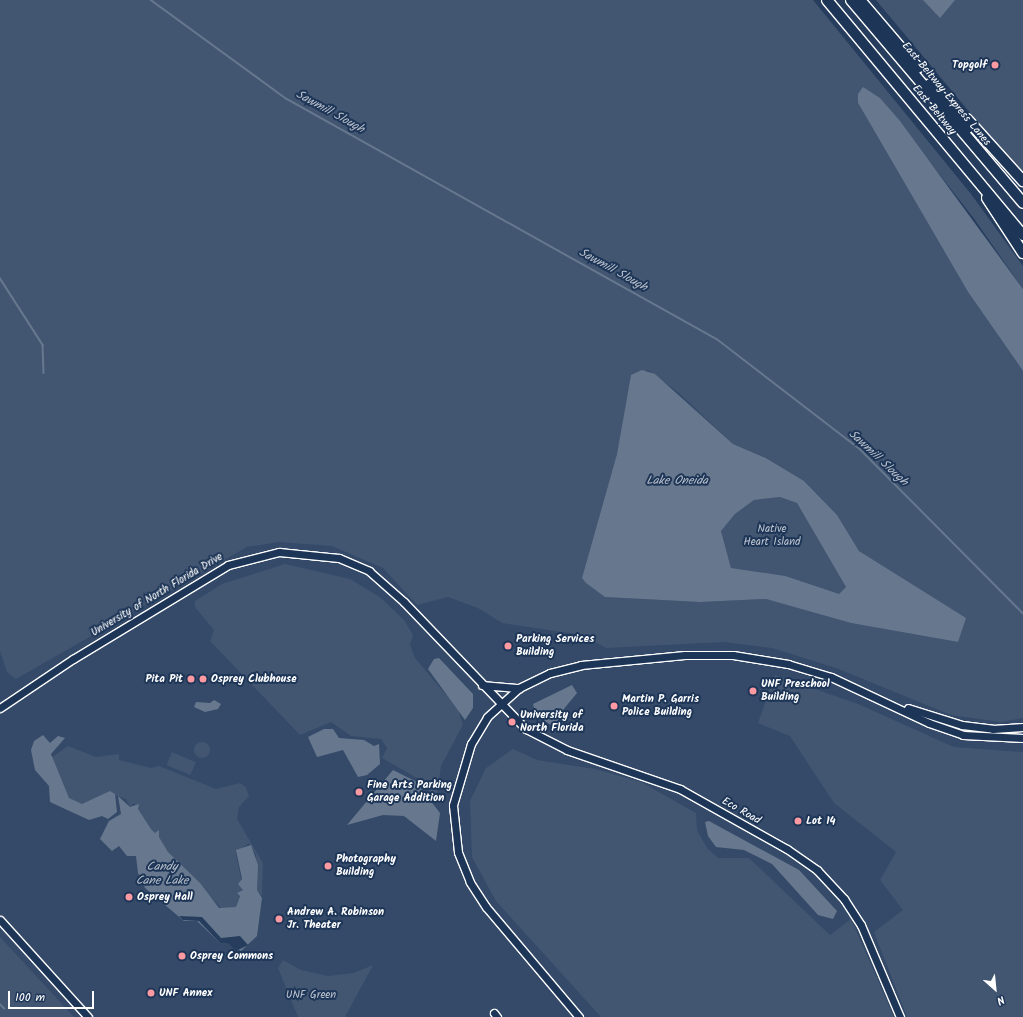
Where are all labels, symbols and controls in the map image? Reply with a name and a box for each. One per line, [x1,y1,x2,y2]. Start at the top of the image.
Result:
street label: East Beltway Express Lanes [899,39,993,149]
place label: Topgolf [952,58,987,72]
marker: Topgolf [990,60,1000,70]
street label: East Beltway [909,82,959,138]
water label: Sawmill Slough [293,87,367,137]
water label: Sawmill Slough [576,245,650,295]
water label: Sawmill Slough [845,427,911,489]
water label: Lake Oneida [646,474,708,488]
park label: Native Heart Island [743,523,801,549]
street label: University of North Florida Drive [89,550,225,640]
place label: Parking Services Building [516,633,594,659]
marker: Parking Services Building [503,641,513,651]
place label: Pita Pit [145,672,183,686]
place label: Osprey Clubhouse [211,672,297,686]
marker: Pita Pit [186,674,196,684]
marker: Osprey Clubhouse [198,674,208,684]
place label: UNF Preschool Building [761,678,830,704]
marker: UNF Preschool Building [748,686,758,696]
place label: Martin P. Garris Police Building [622,693,699,719]
marker: Martin P. Garris Police Building [609,701,619,711]
place label: University of North Florida [520,709,584,735]
marker: University of North Florida [507,717,517,727]
place label: Fine Arts Parking Garage Addition [367,779,452,805]
marker: Fine Arts Parking Garage Addition [354,787,364,797]
street label: Eco Road [719,795,763,827]
place label: Lot 14 [806,814,836,828]
marker: Lot 14 [793,816,803,826]
place label: Photography Building [336,853,396,879]
water label: Candy Cane Lake [136,860,188,888]
marker: Photography Building [323,861,333,871]
place label: Osprey Hall [137,890,193,904]
marker: Osprey Hall [124,892,134,902]
place label: Andrew A. Robinson Jr. Theater [287,906,384,932]
marker: Andrew A. Robinson Jr. Theater [274,914,284,924]
place label: Osprey Commons [190,949,273,963]
marker: Osprey Commons [177,951,187,961]
north arrow [975,969,1015,1009]
scale bar [10,983,96,1009]
place label: UNF Annex [159,986,212,1000]
text: 100 m [15,988,45,1007]
marker: UNF Annex [146,988,156,998]
park label: UNF Green [286,988,336,1002]
text: N [993,990,1008,1009]

